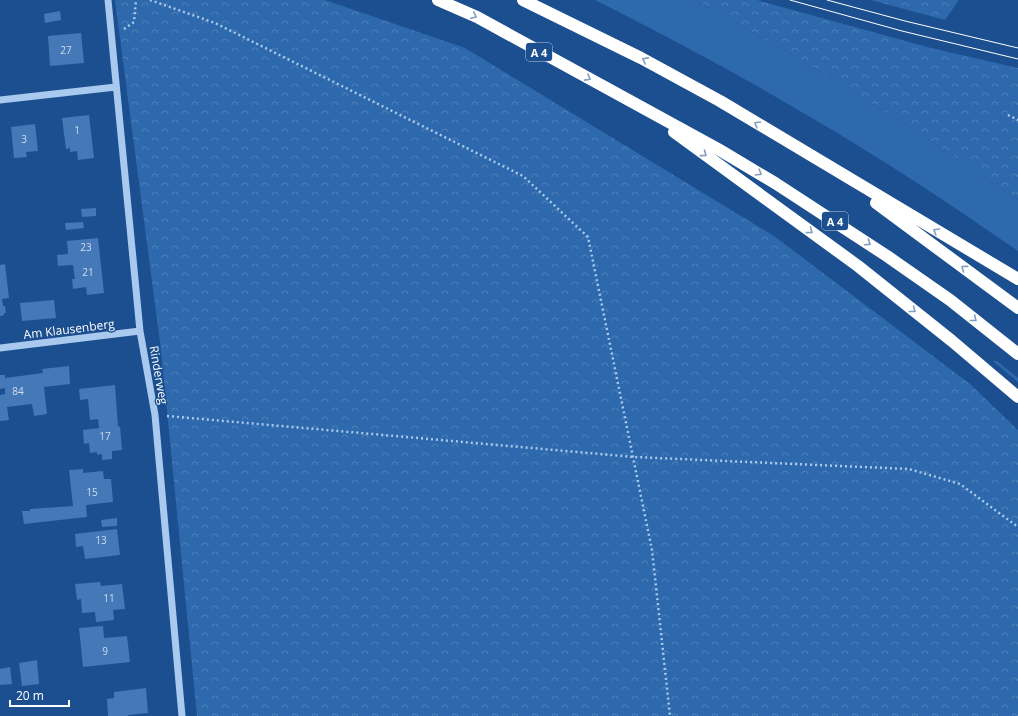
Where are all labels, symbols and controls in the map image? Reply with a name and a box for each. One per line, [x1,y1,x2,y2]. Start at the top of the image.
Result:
one-way arrow [469,11,477,19]
house number: 27 [60,43,72,57]
road number: A 4 [526,43,552,61]
one-way arrow [641,57,649,64]
one-way arrow [584,74,591,81]
one-way arrow [754,121,761,129]
house number: 1 [74,123,80,137]
house number: 3 [21,132,27,146]
one-way arrow [700,150,707,157]
one-way arrow [755,169,762,176]
road number: A 4 [822,212,848,230]
one-way arrow [805,226,812,233]
one-way arrow [933,228,940,235]
one-way arrow [864,239,871,246]
house number: 23 [80,240,92,254]
house number: 21 [82,265,94,279]
one-way arrow [962,266,969,273]
one-way arrow [908,305,915,312]
one-way arrow [969,314,976,321]
street label: Am Klausenberg [23,315,116,343]
street label: Rinderweg [145,344,173,406]
house number: 84 [12,384,24,398]
house number: 17 [99,429,111,443]
house number: 15 [86,485,98,499]
house number: 13 [95,533,107,547]
house number: 11 [103,591,115,605]
house number: 9 [102,644,108,658]
scale bar [10,682,69,708]
text: 20 m [16,687,44,704]

